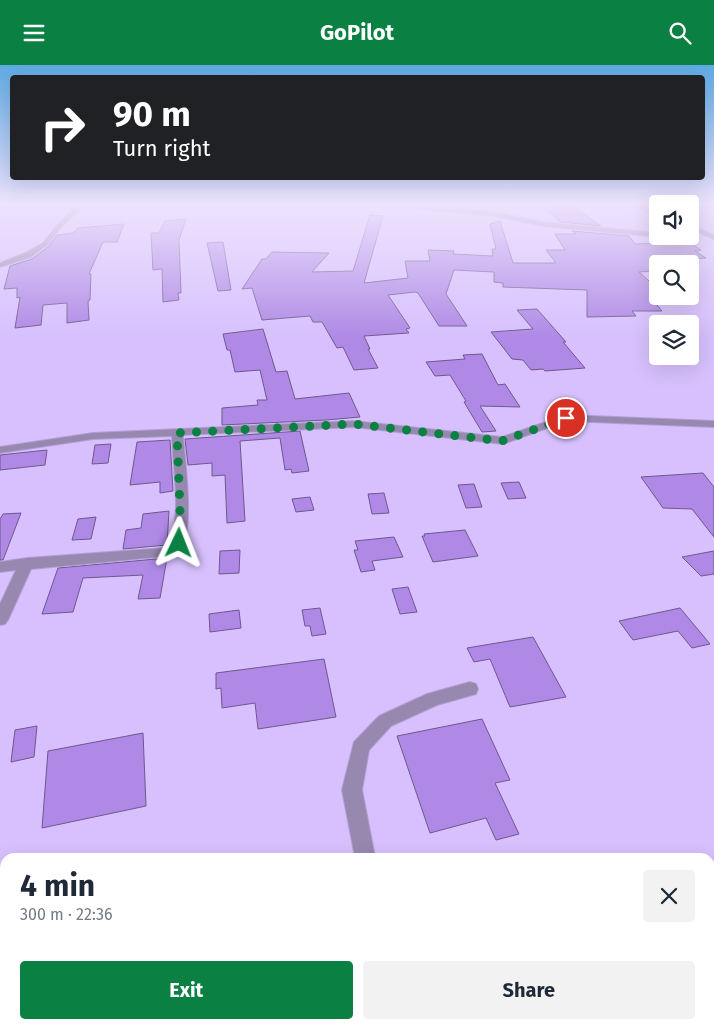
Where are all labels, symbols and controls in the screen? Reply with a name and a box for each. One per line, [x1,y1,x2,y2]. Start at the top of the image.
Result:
icon: menu [20,19,48,47]
text: GoPilot [320,19,394,46]
icon: search [666,19,694,47]
text: 90 m [113,93,191,135]
icon: right [30,95,95,160]
text: Turn right [113,135,210,162]
map controls [649,195,699,365]
button: sound [649,195,699,245]
button: search [649,255,699,305]
button: layers [649,315,699,365]
pin [545,397,587,439]
icon: arrive [552,404,580,432]
position arrow [152,516,204,568]
text: 4 min [20,868,95,904]
button: close [643,870,695,922]
text: 300 m · 22:36 [20,905,112,924]
button: Exit [20,961,353,1019]
button: Share [363,961,695,1019]

